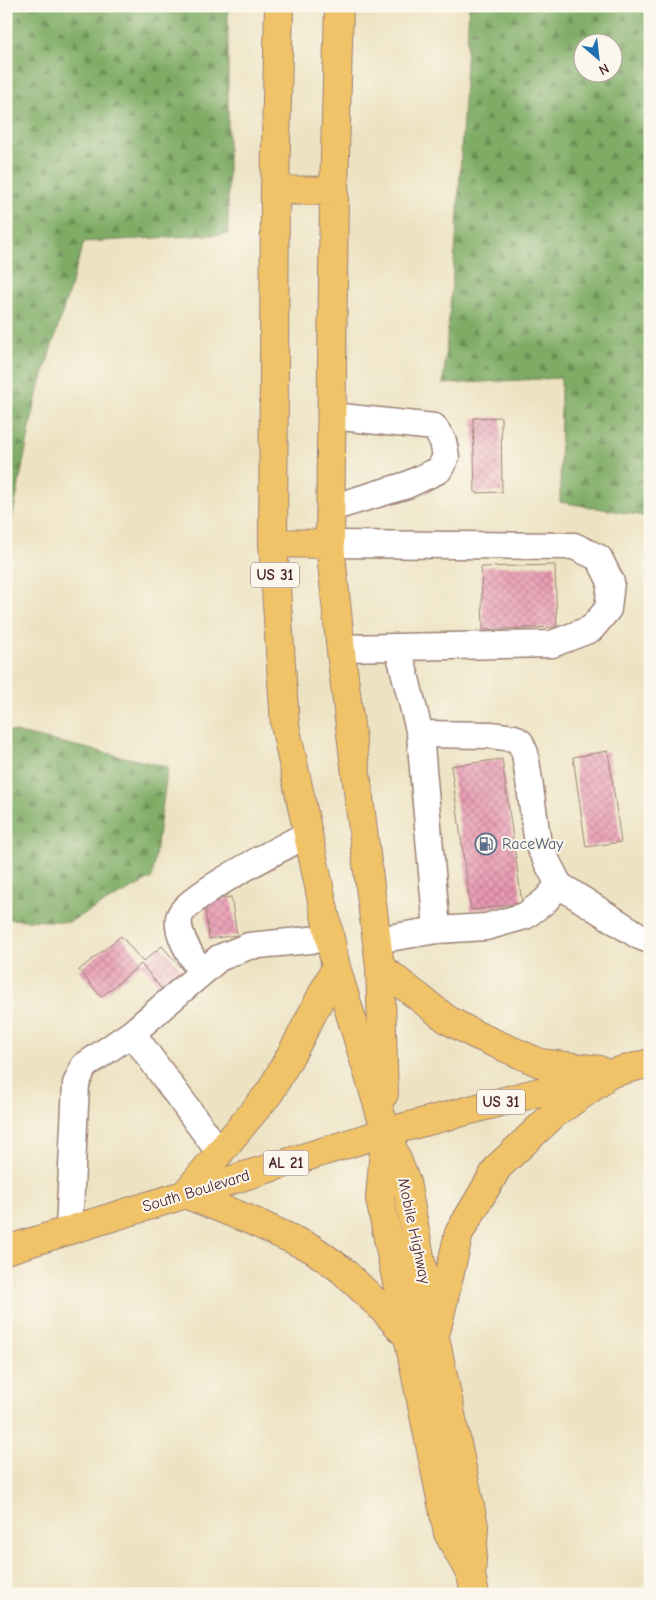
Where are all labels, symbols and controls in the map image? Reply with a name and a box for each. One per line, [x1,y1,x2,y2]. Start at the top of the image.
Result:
north arrow [574,32,624,82]
text: N [596,59,612,79]
road number: US 31 [251,562,299,588]
fuel station icon: RaceWay [474,832,498,856]
place label: RaceWay [502,835,564,853]
road number: US 31 [477,1090,525,1114]
road number: AL 21 [264,1150,308,1176]
street label: South Boulevard [140,1166,252,1216]
street label: Mobile Highway [394,1176,434,1286]

